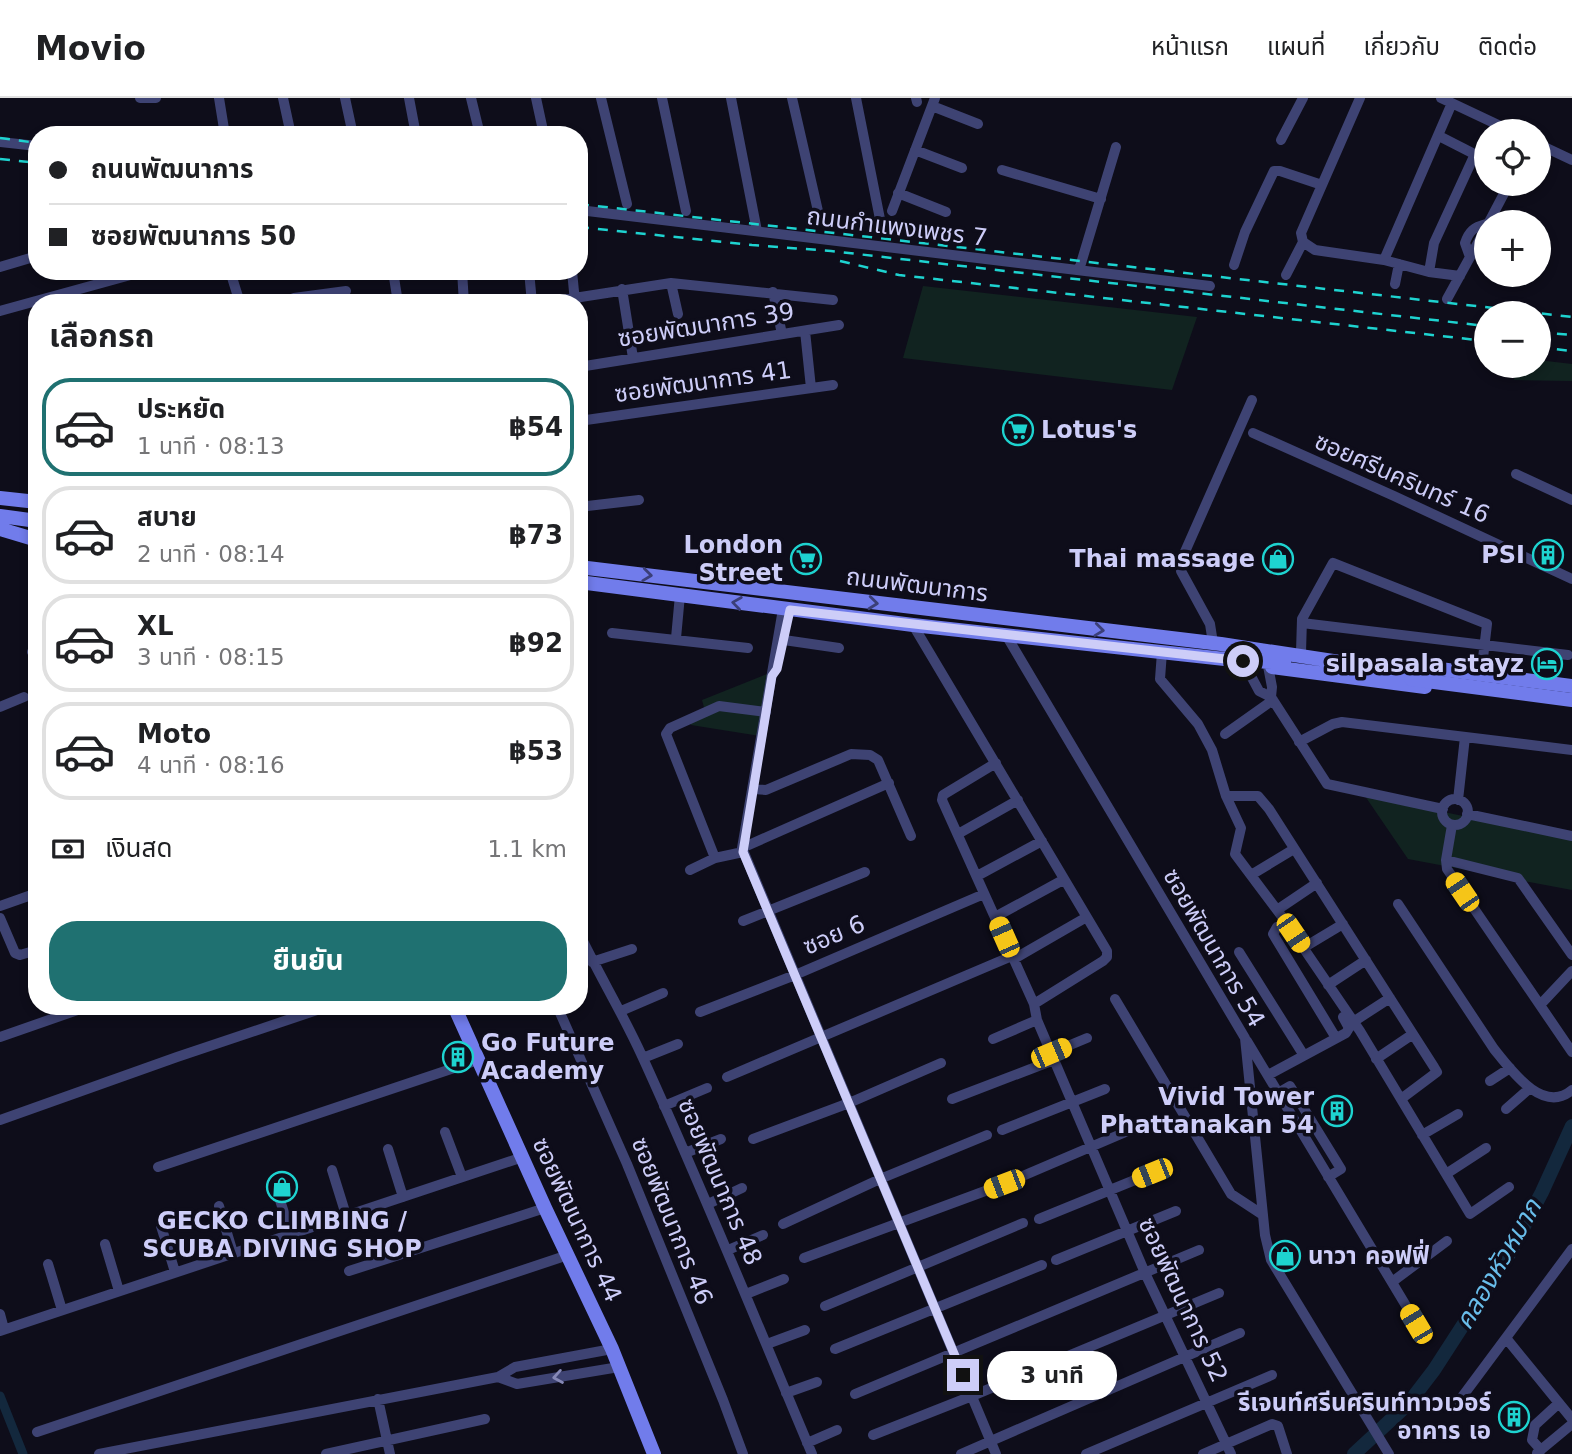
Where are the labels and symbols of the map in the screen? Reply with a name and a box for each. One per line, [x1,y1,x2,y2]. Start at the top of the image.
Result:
street label: ถนนกำแพงเพชร 7 [805,202,989,252]
street label: ซอยพัฒนาการ 39 [616,297,796,353]
street label: ซอยพัฒนาการ 41 [613,356,793,408]
supermarket icon: Lotus's [1001,413,1035,447]
place label: Lotus's [1041,416,1137,444]
street label: ซอยศรีนครินทร์ 16 [1310,427,1494,529]
place label: London Street [683,531,783,587]
building icon: PSI [1531,538,1565,572]
place label: PSI [1481,541,1525,569]
supermarket icon: London Street [789,542,823,576]
shop icon: Thai massage [1261,542,1295,576]
place label: Thai massage [1069,545,1255,573]
street label: ถนนพัฒนาการ [845,562,989,608]
one-way arrow [641,568,653,583]
one-way arrow [731,596,743,611]
one-way arrow [867,596,879,611]
one-way arrow [1093,622,1105,637]
route start [1227,645,1259,677]
hotel icon: silpasala stayz [1530,647,1564,681]
place label: silpasala stayz [1326,650,1524,678]
street label: ซอยพัฒนาการ 54 [1157,864,1271,1032]
car [1442,869,1483,915]
street label: ซอย 6 [799,910,869,960]
car [1273,910,1314,956]
car [986,914,1023,960]
place label: Go Future Academy [481,1029,615,1085]
car [1028,1035,1075,1071]
building icon: Go Future Academy [441,1040,475,1074]
place label: Vivid Tower Phattanakan 54 [1100,1083,1314,1139]
building icon: Vivid Tower Phattanakan 54 [1320,1094,1354,1128]
street label: ซอยพัฒนาการ 48 [672,1095,768,1269]
street label: ซอยพัฒนาการ 44 [527,1133,627,1307]
street label: ซอยพัฒนาการ 46 [626,1133,718,1309]
car [1129,1155,1176,1191]
car [981,1167,1028,1201]
shop icon: GECKO CLIMBING / SCUBA DIVING SHOP [265,1170,299,1204]
water label: คลองหัวหมาก [1449,1192,1548,1334]
place label: GECKO CLIMBING / SCUBA DIVING SHOP [142,1207,422,1263]
street label: ซอยพัฒนาการ 52 [1133,1213,1233,1387]
shop icon: นาวา คอฟฟี่ [1268,1239,1302,1273]
place label: นาวา คอฟฟี่ [1308,1239,1430,1270]
car [1397,1301,1436,1347]
callout: 3 นาที [988,1350,1117,1400]
route end [947,1359,979,1391]
one-way arrow [552,1369,564,1384]
place label: รีเจนท์ศรีนศรินท์ทาวเวอร์ อาคาร เอ [1238,1389,1491,1445]
building icon: รีเจนท์ศรีนศรินท์ทาวเวอร์ อาคาร เอ [1497,1400,1531,1434]

